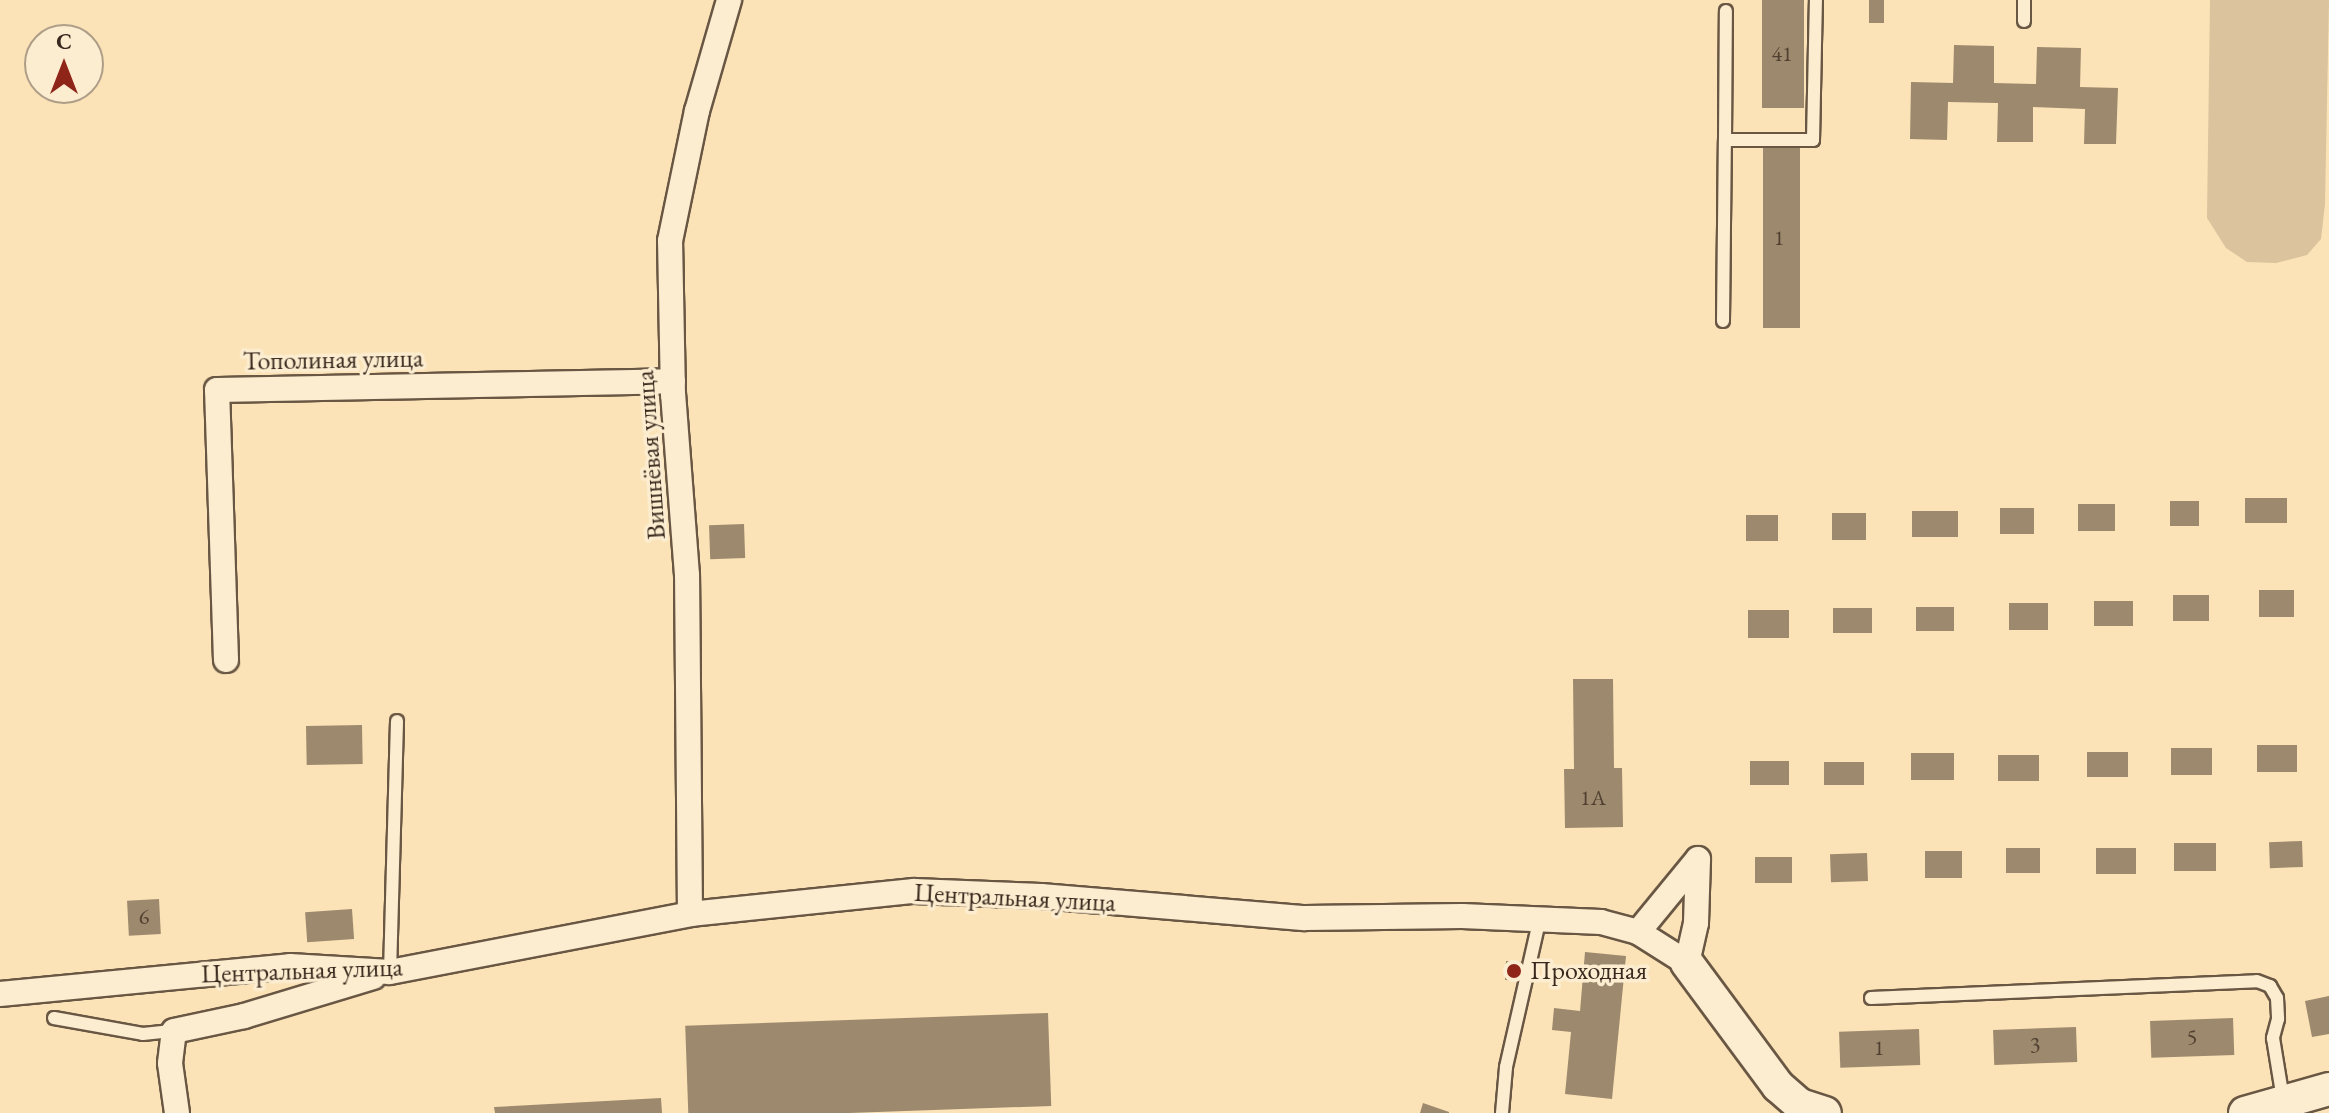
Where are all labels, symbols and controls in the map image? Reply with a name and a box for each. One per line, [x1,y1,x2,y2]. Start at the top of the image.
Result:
north arrow [24,24,104,104]
text: С [56,27,72,56]
house number: 41 [1771,41,1793,67]
house number: 1 [1774,225,1784,251]
street label: Тополиная улица [242,343,424,377]
street label: Вишнёвая улица [630,369,672,541]
house number: 1А [1580,785,1606,811]
street label: Центральная улица [913,877,1117,919]
house number: 6 [139,904,149,930]
street label: Центральная улица [201,952,403,990]
place label: Проходная [1530,955,1647,987]
marker: Проходная [1505,962,1523,980]
house number: 5 [2187,1024,2197,1050]
house number: 3 [2030,1032,2040,1058]
house number: 1 [1874,1035,1884,1061]

